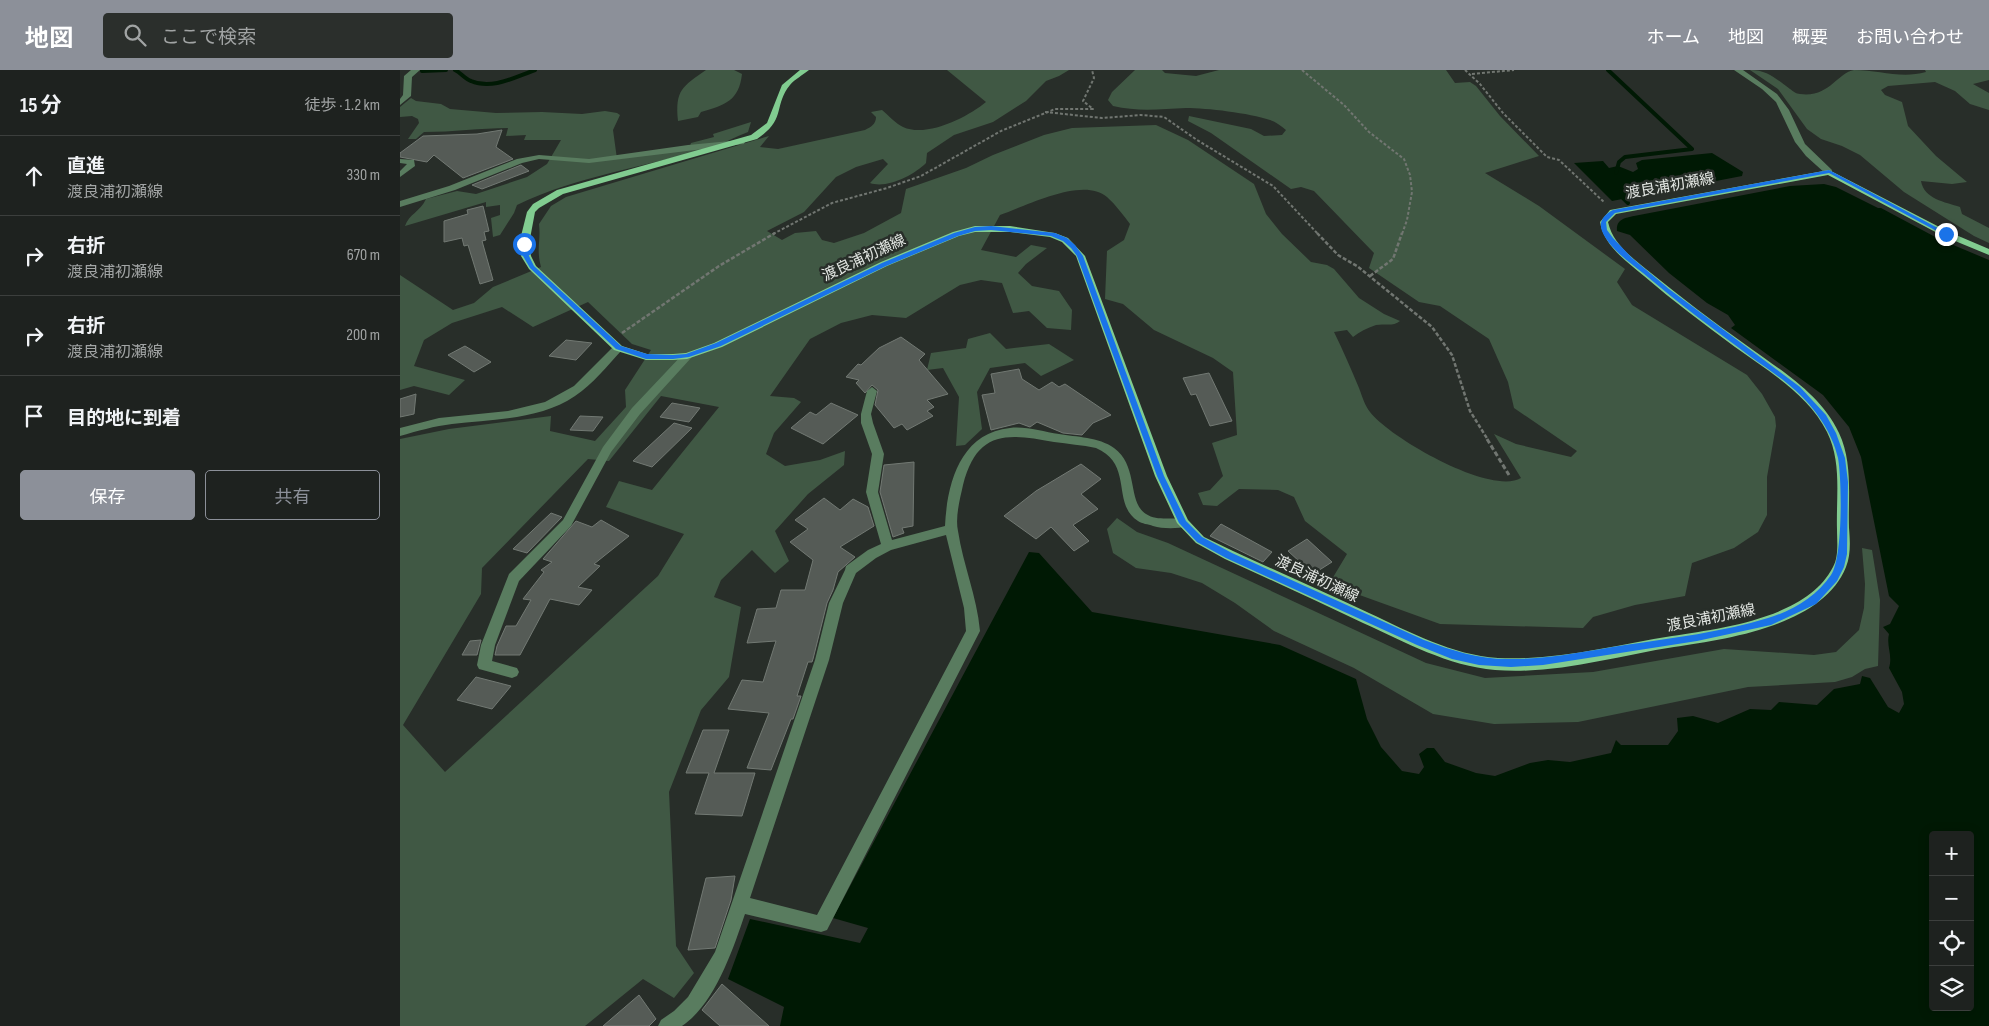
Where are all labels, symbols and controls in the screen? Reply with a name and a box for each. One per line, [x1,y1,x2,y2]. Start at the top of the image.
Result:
search box [103,13,453,58]
icon: search [121,21,149,49]
text: 地図 [25,24,73,53]
text: ここで検索 [161,26,256,49]
text: ホーム [1647,27,1700,48]
text: 地図 [1728,27,1764,48]
text: 概要 [1792,27,1828,48]
text: お問い合わせ [1856,27,1964,48]
text: 15 分 [20,93,62,118]
text: 徒歩 · 1.2 km [305,96,380,115]
text: 直進 [67,155,105,178]
icon: ahead [20,162,48,190]
text: 330 m [347,166,380,185]
street label: 渡良浦初瀬線 [1624,169,1716,203]
text: 渡良浦初瀬線 [67,183,163,202]
route end [1935,223,1958,246]
street label: 渡良浦初瀬線 [819,230,909,286]
route start [513,233,536,256]
text: 右折 [67,235,105,258]
icon: right [20,242,48,270]
text: 670 m [347,246,380,265]
text: 渡良浦初瀬線 [67,263,163,282]
text: 右折 [67,315,105,338]
icon: right [20,322,48,350]
text: 200 m [346,326,380,345]
text: 渡良浦初瀬線 [67,343,163,362]
icon: arrive [20,402,48,430]
text: 目的地に到着 [67,407,181,430]
button: 保存 [20,470,195,520]
button: 共有 [205,470,380,520]
street label: 渡良浦初瀬線 [1272,551,1362,607]
street label: 渡良浦初瀬線 [1665,600,1757,636]
map controls [1929,831,1974,1011]
button: + [1929,831,1974,876]
button: − [1929,876,1974,921]
button: locate [1929,921,1974,966]
button: layers [1929,966,1974,1011]

